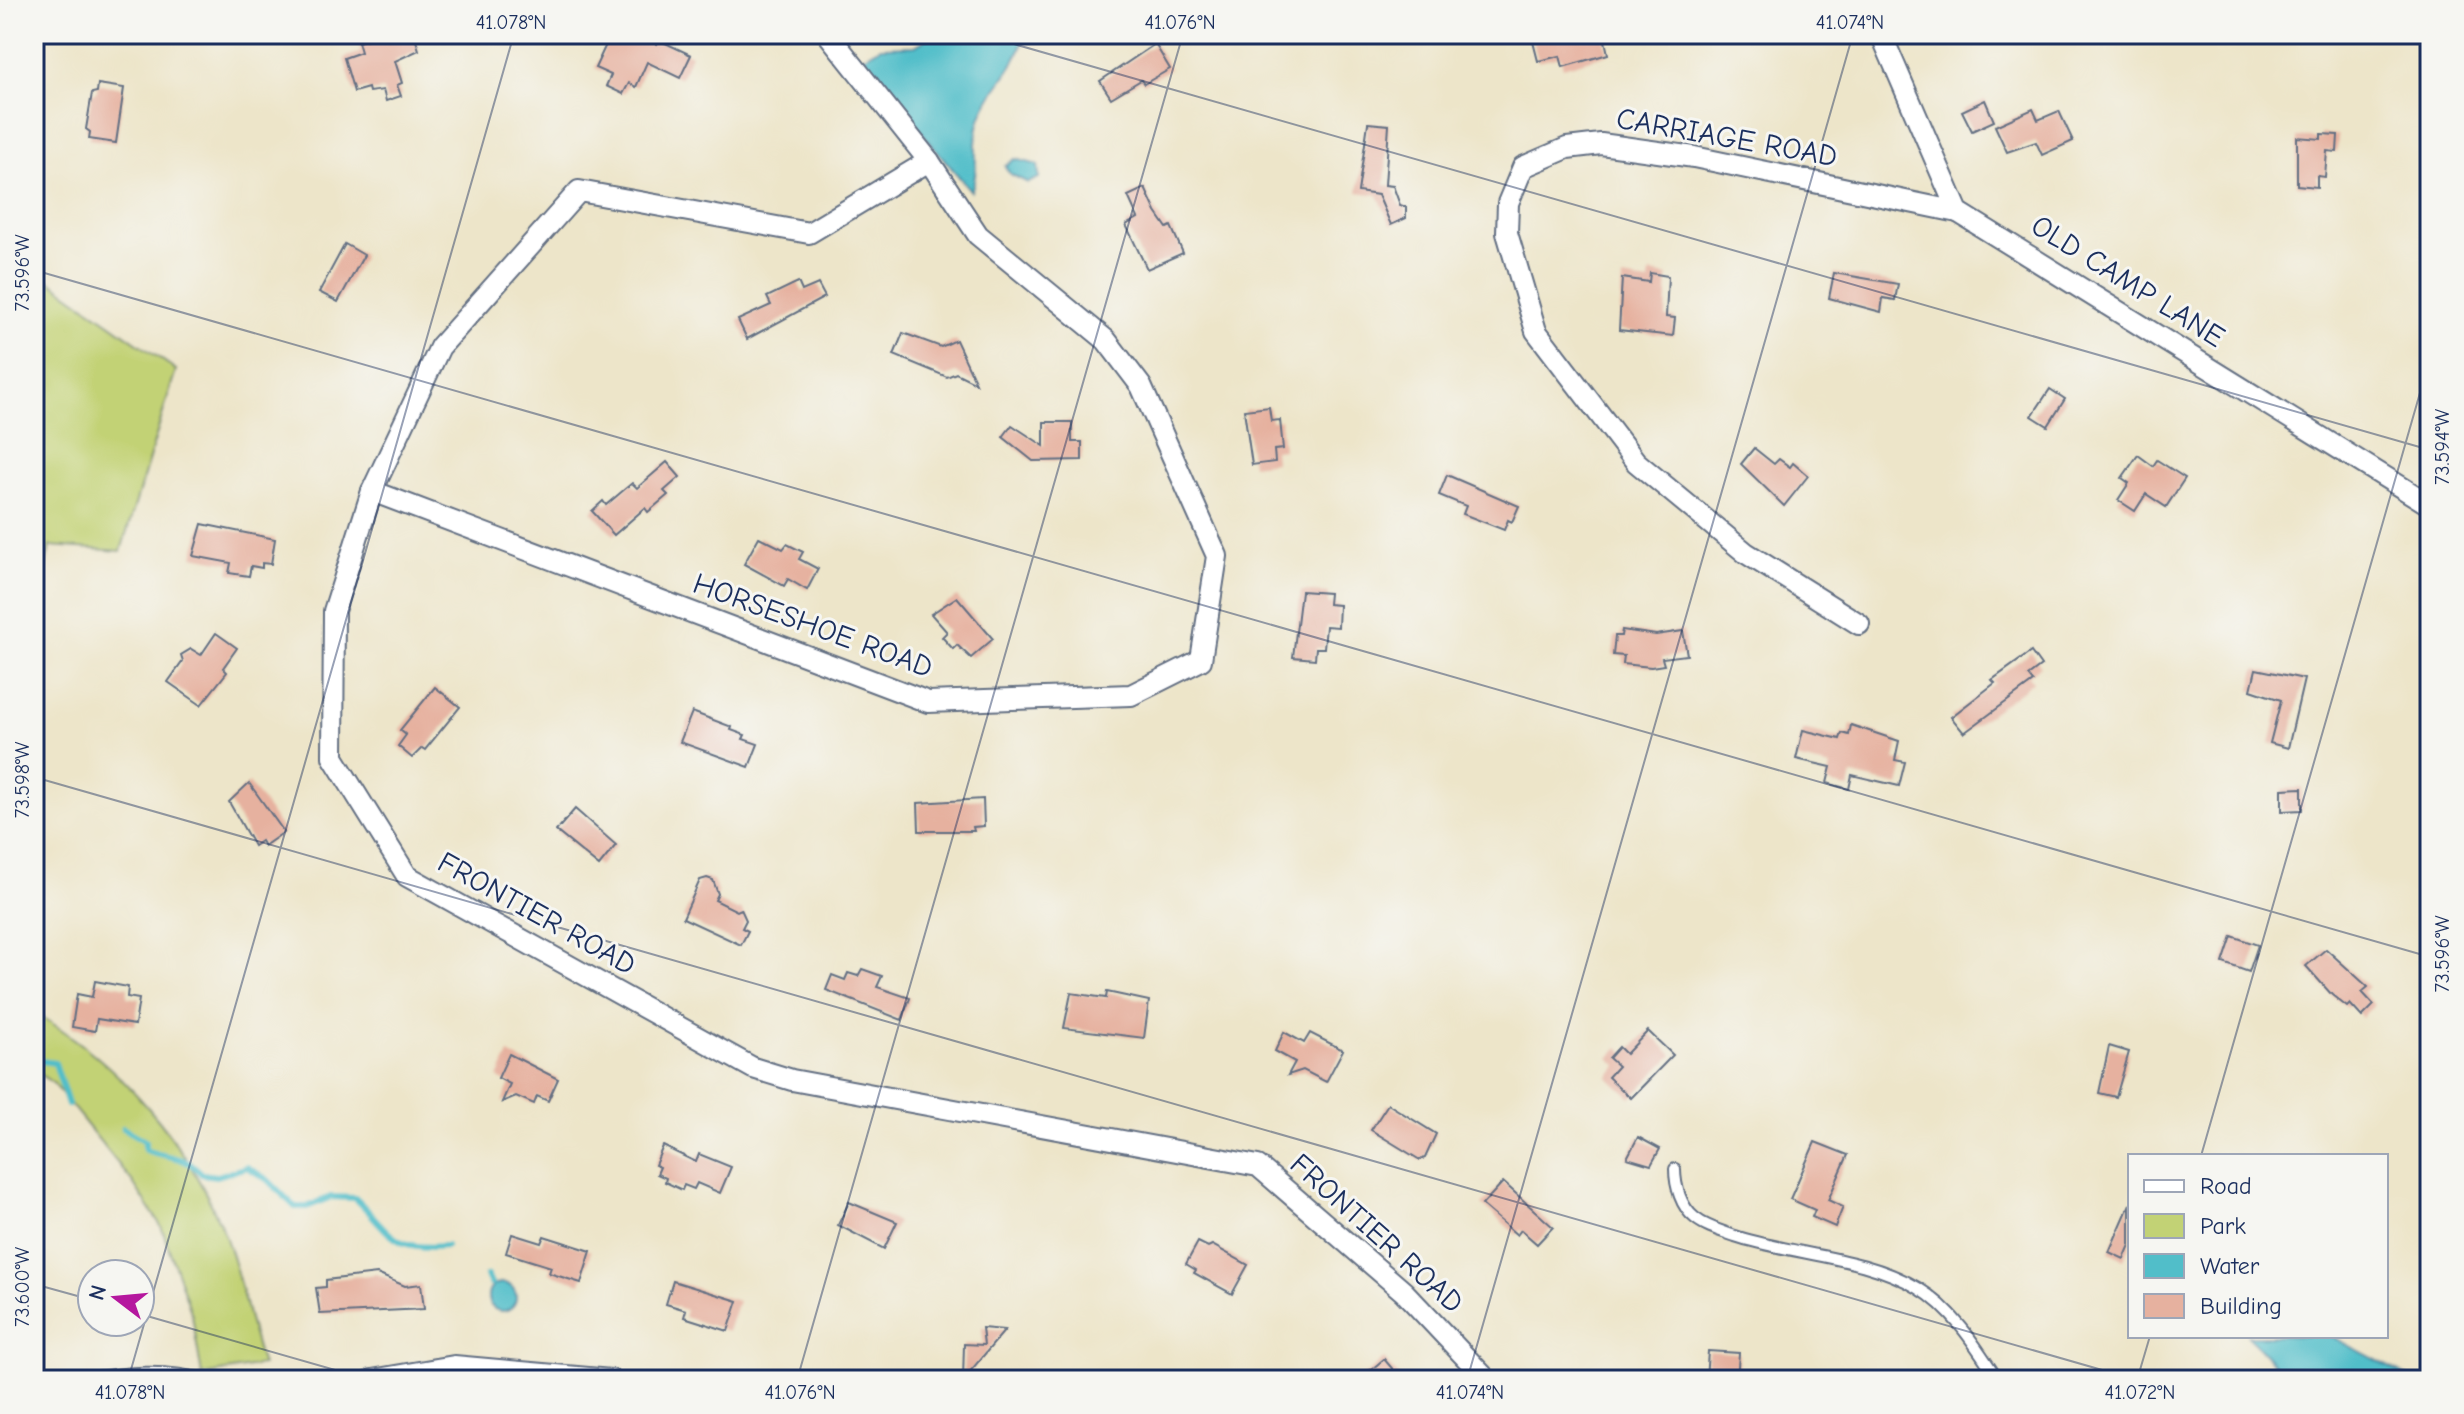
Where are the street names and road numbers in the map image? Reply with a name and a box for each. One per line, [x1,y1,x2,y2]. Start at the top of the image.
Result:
street label: CARRIAGE ROAD [1614,101,1840,174]
street label: OLD CAMP LANE [2025,208,2231,355]
street label: HORSESHOE ROAD [688,566,938,685]
street label: FRONTIER ROAD [432,845,642,982]
street label: FRONTIER ROAD [1283,1146,1471,1320]

